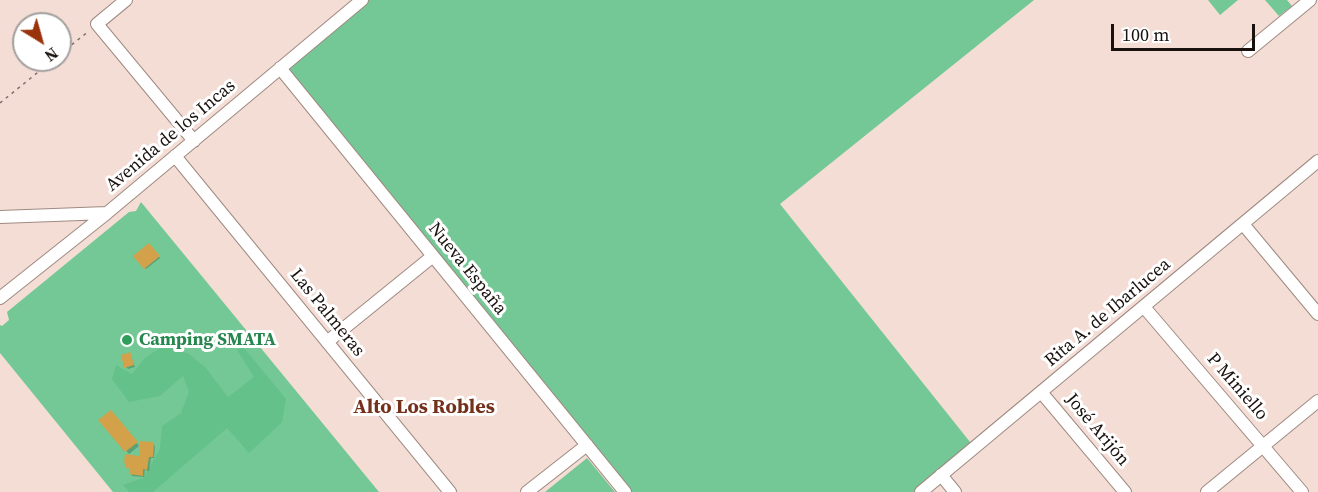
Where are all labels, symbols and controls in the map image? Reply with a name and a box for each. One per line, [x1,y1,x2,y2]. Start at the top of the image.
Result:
north arrow [12,12,72,72]
scale bar [1114,12,1258,50]
text: 100 m [1122,22,1169,47]
text: N [40,42,63,67]
street label: Avenida de los Incas [102,75,240,197]
street label: Nueva España [423,219,511,319]
street label: Rita A. de Ibarlucea [1041,254,1175,372]
street label: Las Palmeras [285,265,369,361]
place label: Camping SMATA [139,329,276,351]
marker: Camping SMATA [120,333,134,347]
street label: P Miniello [1202,349,1272,425]
street label: José Arijón [1060,389,1134,471]
district label: Alto Los Robles [353,396,495,420]

